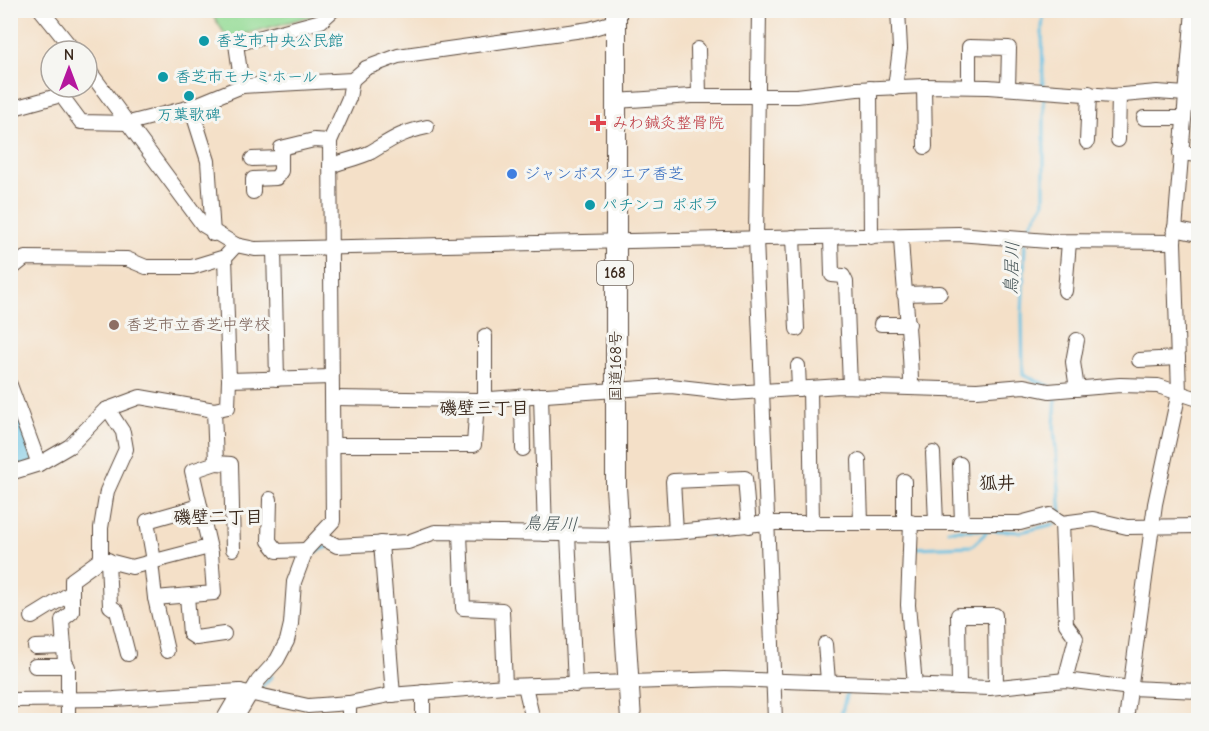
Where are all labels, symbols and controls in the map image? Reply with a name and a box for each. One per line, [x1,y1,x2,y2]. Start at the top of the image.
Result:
place label: 香芝市中央公民館 [216,32,344,50]
marker: 香芝市中央公民館 [197,34,211,48]
north arrow [39,39,99,99]
text: N [64,46,74,64]
place label: 香芝市モナミホール [175,68,318,86]
marker: 香芝市モナミホール [156,70,170,84]
marker: 万葉歌碑 [182,89,196,103]
place label: 万葉歌碑 [157,106,221,124]
marker: みわ鍼灸整骨院 [589,114,607,132]
place label: みわ鍼灸整骨院 [612,114,724,132]
place label: ジャンボスクエア香芝 [524,165,684,183]
marker: ジャンボスクエア香芝 [505,167,519,181]
place label: パチンコ ポポラ [602,196,719,214]
marker: パチンコ ポポラ [583,198,597,212]
water label: 鳥居川 [1001,241,1023,295]
road number: 168 [597,261,633,285]
place label: 香芝市立香芝中学校 [126,316,270,334]
marker: 香芝市立香芝中学校 [107,318,121,332]
street label: 国道168号 [607,330,625,402]
district label: 磯壁三丁目 [439,398,529,419]
district label: 狐井 [979,473,1015,494]
district label: 磯壁二丁目 [173,507,263,528]
water label: 鳥居川 [524,513,578,535]

